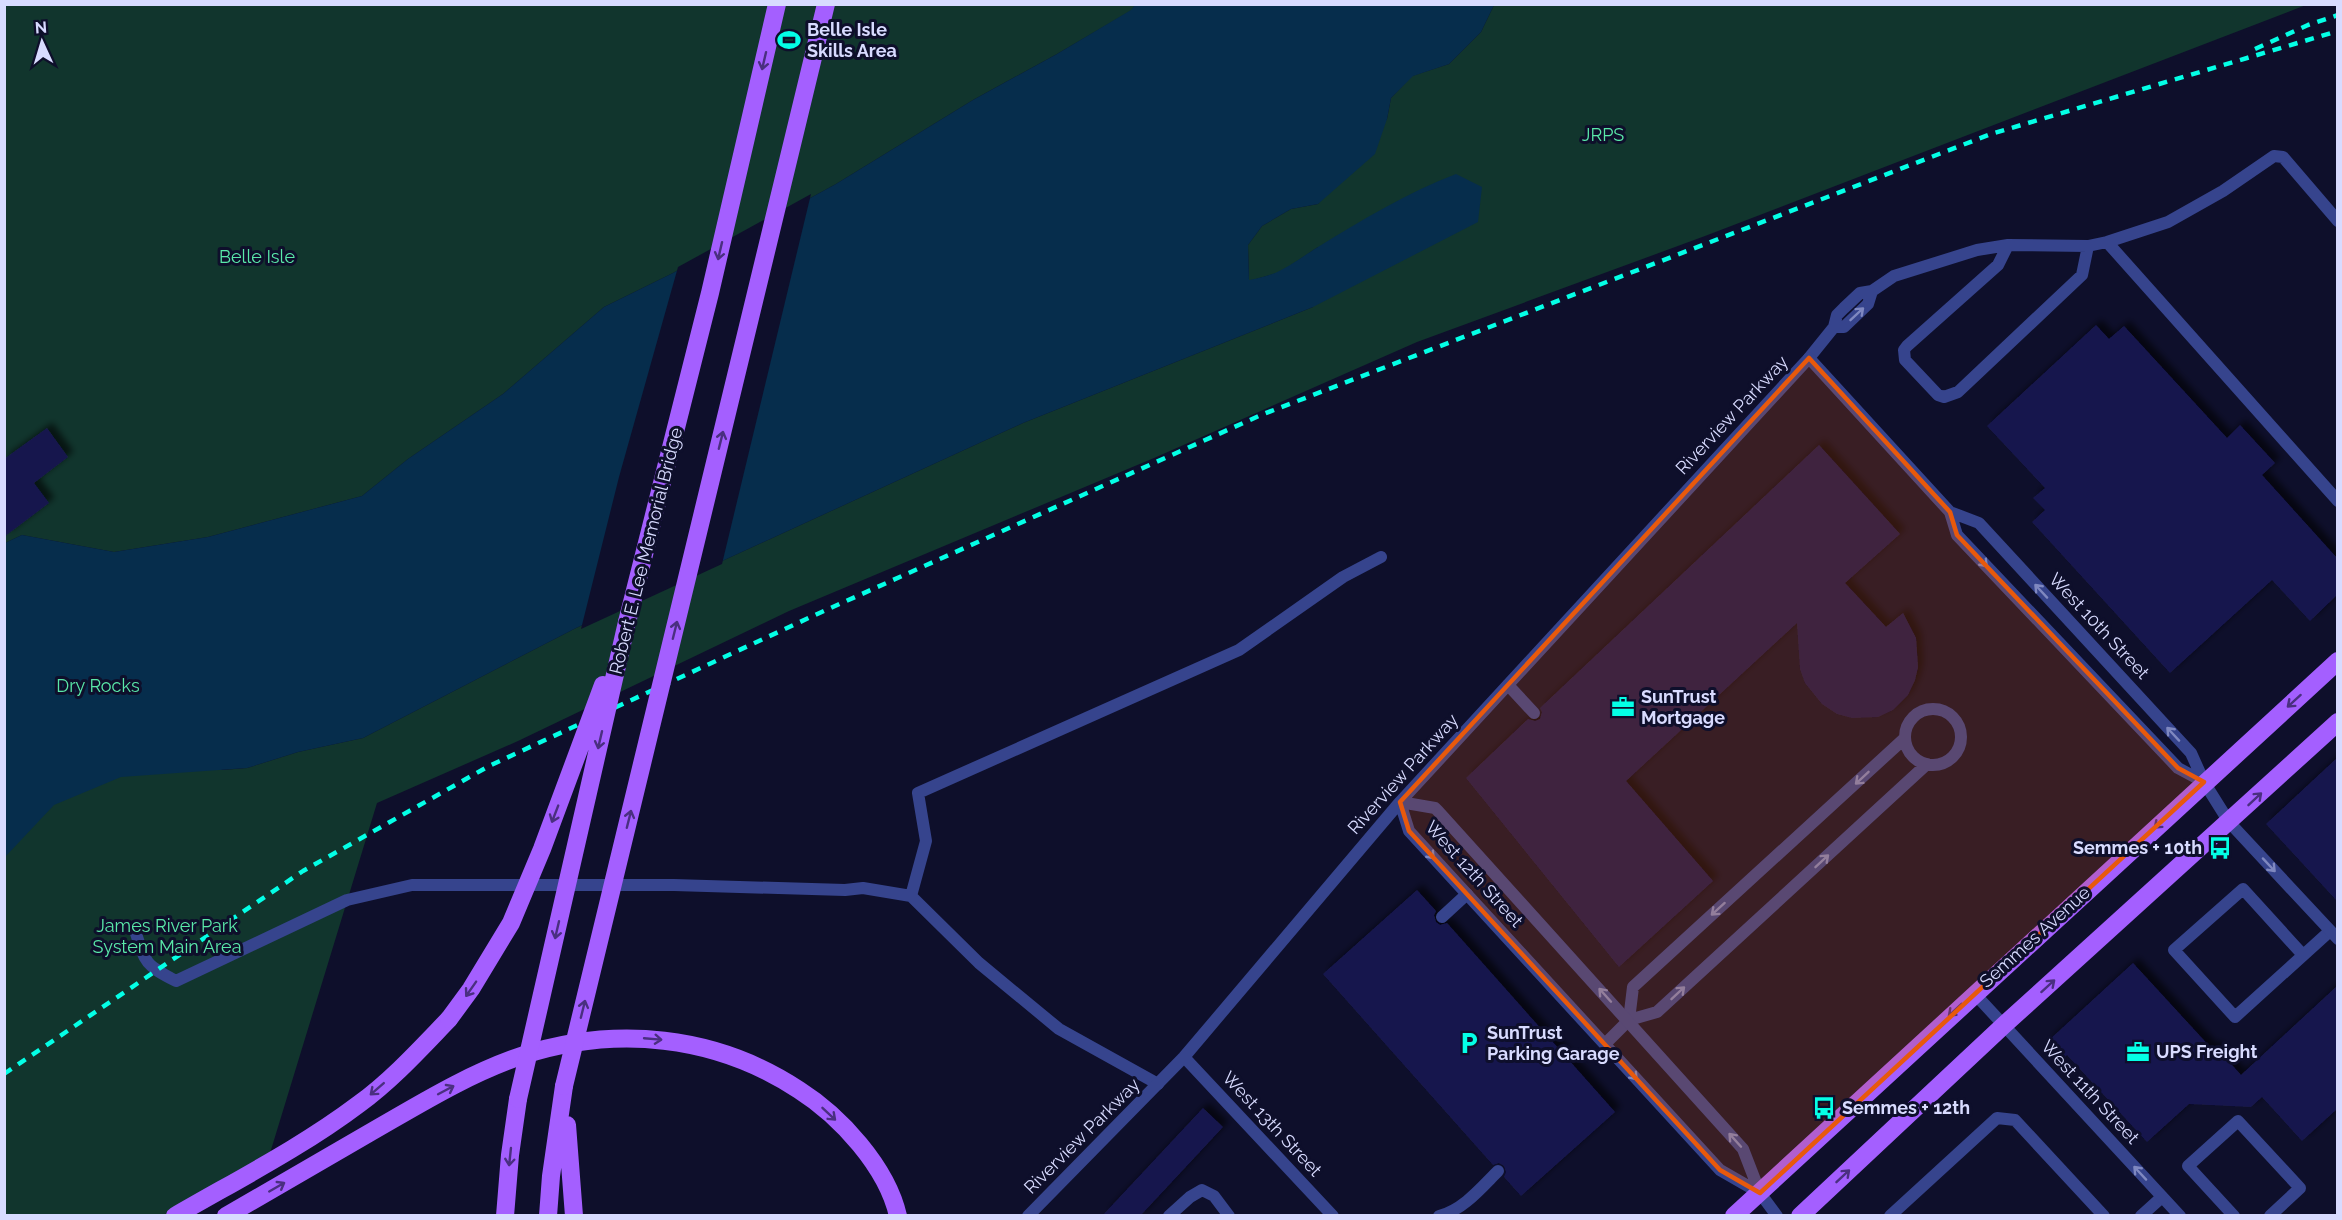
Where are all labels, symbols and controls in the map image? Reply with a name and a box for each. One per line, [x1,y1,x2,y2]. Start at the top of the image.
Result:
north arrow [12,12,72,72]
text: N [34,18,48,37]
place label: Belle Isle Skills Area [807,19,897,61]
sports icon: Belle Isle Skills Area [776,27,802,53]
one-way arrow [758,52,770,71]
park label: JRPS [1582,124,1624,145]
one-way arrow [713,242,725,261]
park label: Belle Isle [219,246,295,267]
one-way arrow [1850,307,1865,321]
street label: Riverview Parkway [1671,351,1792,478]
street label: Robert E. Lee Memorial Bridge [605,425,686,676]
one-way arrow [716,431,728,450]
one-way arrow [1974,552,1988,567]
street label: West 10th Street [2045,568,2154,683]
one-way arrow [2034,583,2048,598]
one-way arrow [670,621,682,640]
park label: Dry Rocks [56,675,140,696]
place label: SunTrust Mortgage [1641,686,1725,728]
office icon: SunTrust Mortgage [1610,694,1636,720]
one-way arrow [2287,694,2302,708]
street label: Riverview Parkway [1343,709,1462,838]
one-way arrow [2166,726,2181,741]
one-way arrow [594,730,606,749]
one-way arrow [1855,770,1870,784]
one-way arrow [2247,792,2262,806]
one-way arrow [549,804,560,823]
one-way arrow [624,810,636,829]
one-way arrow [2154,815,2169,829]
street label: West 12th Street [1421,816,1528,931]
bus stop icon: Semmes + 10th [2207,835,2233,861]
place label: Semmes + 10th [2073,837,2202,858]
one-way arrow [1421,844,1436,859]
one-way arrow [1814,854,1829,868]
one-way arrow [2262,857,2276,872]
street label: Semmes Avenue [1975,881,2094,992]
one-way arrow [1711,902,1726,916]
park label: James River Park System Main Area [93,915,241,957]
one-way arrow [551,920,562,939]
one-way arrow [2040,979,2055,993]
one-way arrow [465,981,477,997]
one-way arrow [1671,986,1686,1000]
one-way arrow [1598,988,1612,1003]
one-way arrow [578,1000,590,1019]
one-way arrow [1948,1003,1963,1017]
place label: SunTrust Parking Garage [1487,1022,1620,1064]
parking icon: SunTrust Parking Garage [1456,1030,1482,1056]
one-way arrow [642,1034,662,1045]
street label: West 11th Street [2037,1036,2144,1148]
office icon: UPS Freight [2125,1039,2151,1065]
place label: UPS Freight [2156,1041,2257,1062]
one-way arrow [1624,1065,1638,1080]
street label: West 13th Street [1218,1067,1326,1180]
street label: Riverview Parkway [1020,1073,1144,1198]
one-way arrow [370,1082,385,1096]
one-way arrow [437,1084,454,1096]
bus stop icon: Semmes + 12th [1811,1095,1837,1121]
place label: Semmes + 12th [1842,1097,1970,1118]
one-way arrow [821,1107,836,1121]
one-way arrow [1728,1133,1742,1148]
one-way arrow [504,1147,515,1167]
one-way arrow [2133,1166,2147,1181]
one-way arrow [1835,1168,1850,1183]
one-way arrow [268,1181,285,1193]

